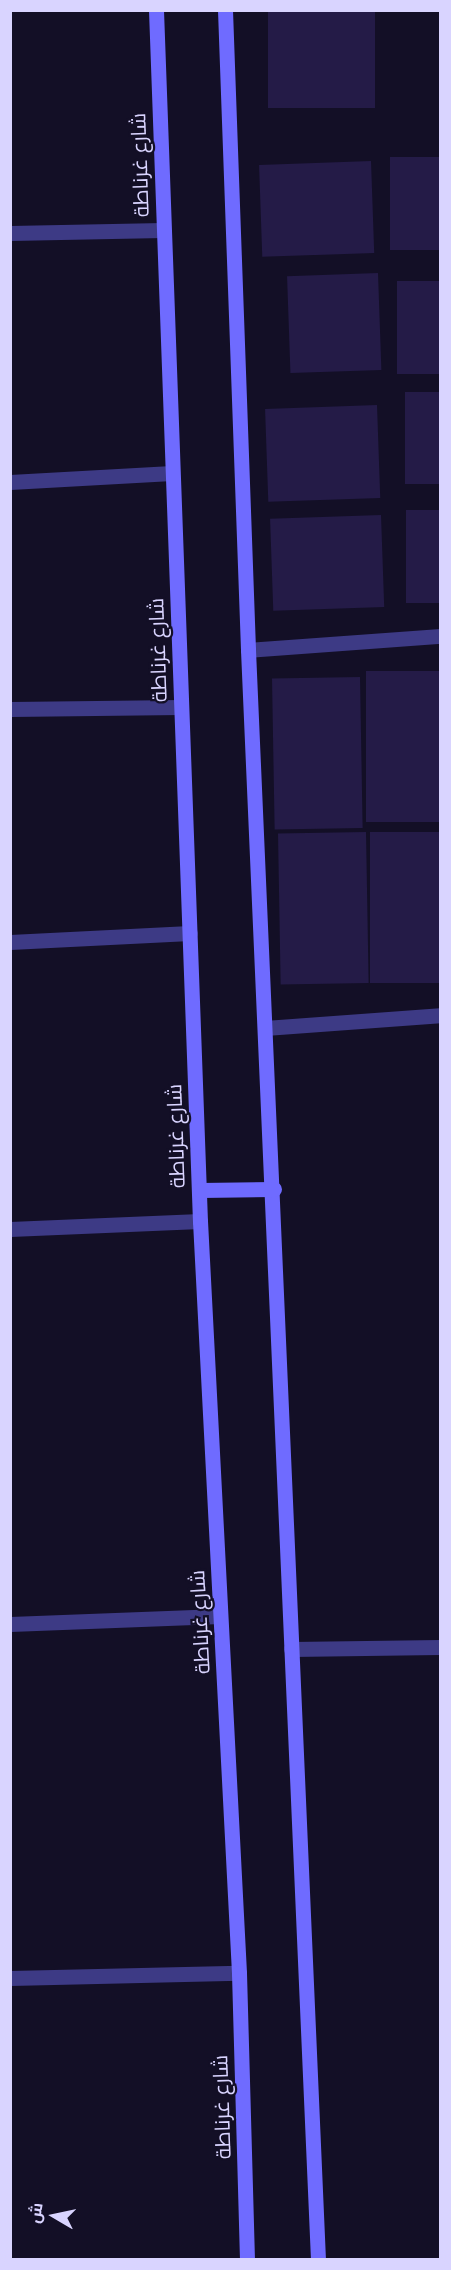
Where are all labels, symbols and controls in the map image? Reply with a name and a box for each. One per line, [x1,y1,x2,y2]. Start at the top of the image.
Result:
street label: شارع غرناطة [126,112,154,218]
street label: شارع غرناطة [144,597,172,703]
street label: شارع غرناطة [162,1083,190,1189]
street label: شارع غرناطة [185,1569,215,1675]
street label: شارع غرناطة [208,2054,236,2160]
north arrow [24,2186,84,2246]
text: ش [24,2201,49,2225]

